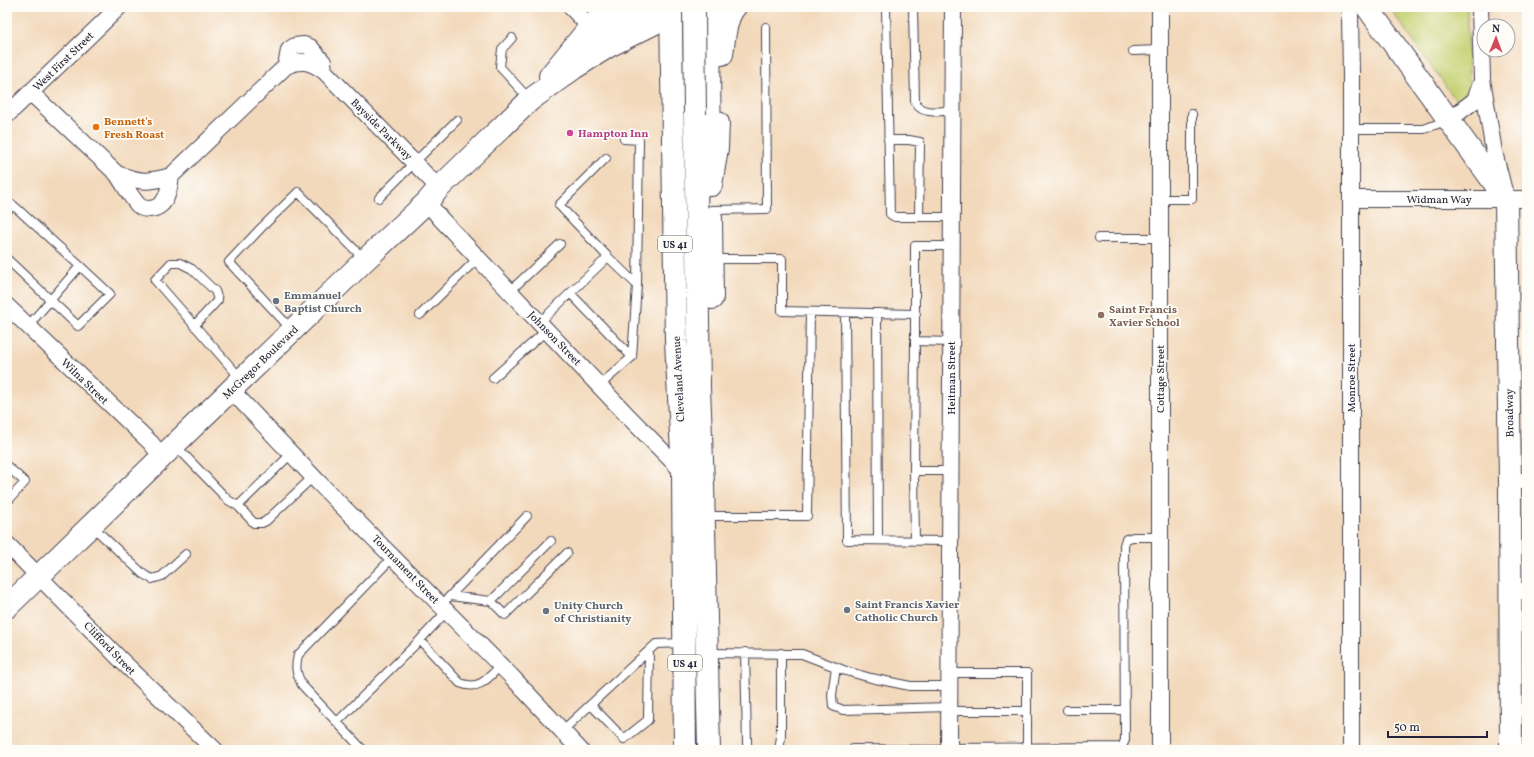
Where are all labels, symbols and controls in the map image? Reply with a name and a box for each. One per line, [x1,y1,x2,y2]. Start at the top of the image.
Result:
north arrow [1476,18,1516,58]
text: N [1492,22,1500,37]
street label: West First Street [30,29,98,95]
street label: Bayside Parkway [347,96,415,164]
place label: Bennett's Fresh Roast [104,115,164,143]
marker: Bennett's Fresh Roast [91,122,101,132]
place label: Hampton Inn [578,127,649,142]
marker: Hampton Inn [565,128,575,138]
street label: Widman Way [1406,193,1472,208]
road number: US 41 [658,236,692,252]
place label: Emmanuel Baptist Church [284,289,362,317]
marker: Emmanuel Baptist Church [271,296,281,306]
place label: Saint Francis Xavier School [1109,303,1180,331]
street label: Johnson Street [524,308,584,370]
marker: Saint Francis Xavier School [1096,310,1106,320]
street label: McGregor Boulevard [220,323,302,403]
street label: Cleveland Avenue [670,335,689,422]
street label: Heitman Street [945,341,960,415]
street label: Monroe Street [1345,343,1360,413]
street label: Cottage Street [1154,345,1169,413]
street label: Wilna Street [57,356,111,409]
street label: Broadway [1503,388,1518,437]
street label: Tournament Street [368,532,442,608]
place label: Saint Francis Xavier Catholic Church [855,598,960,626]
place label: Unity Church of Christianity [554,599,632,627]
marker: Saint Francis Xavier Catholic Church [842,605,852,615]
marker: Unity Church of Christianity [541,606,551,616]
street label: Clifford Street [80,619,138,679]
road number: US 41 [668,655,702,671]
scale bar [1388,713,1487,739]
text: 50 m [1394,720,1420,736]

